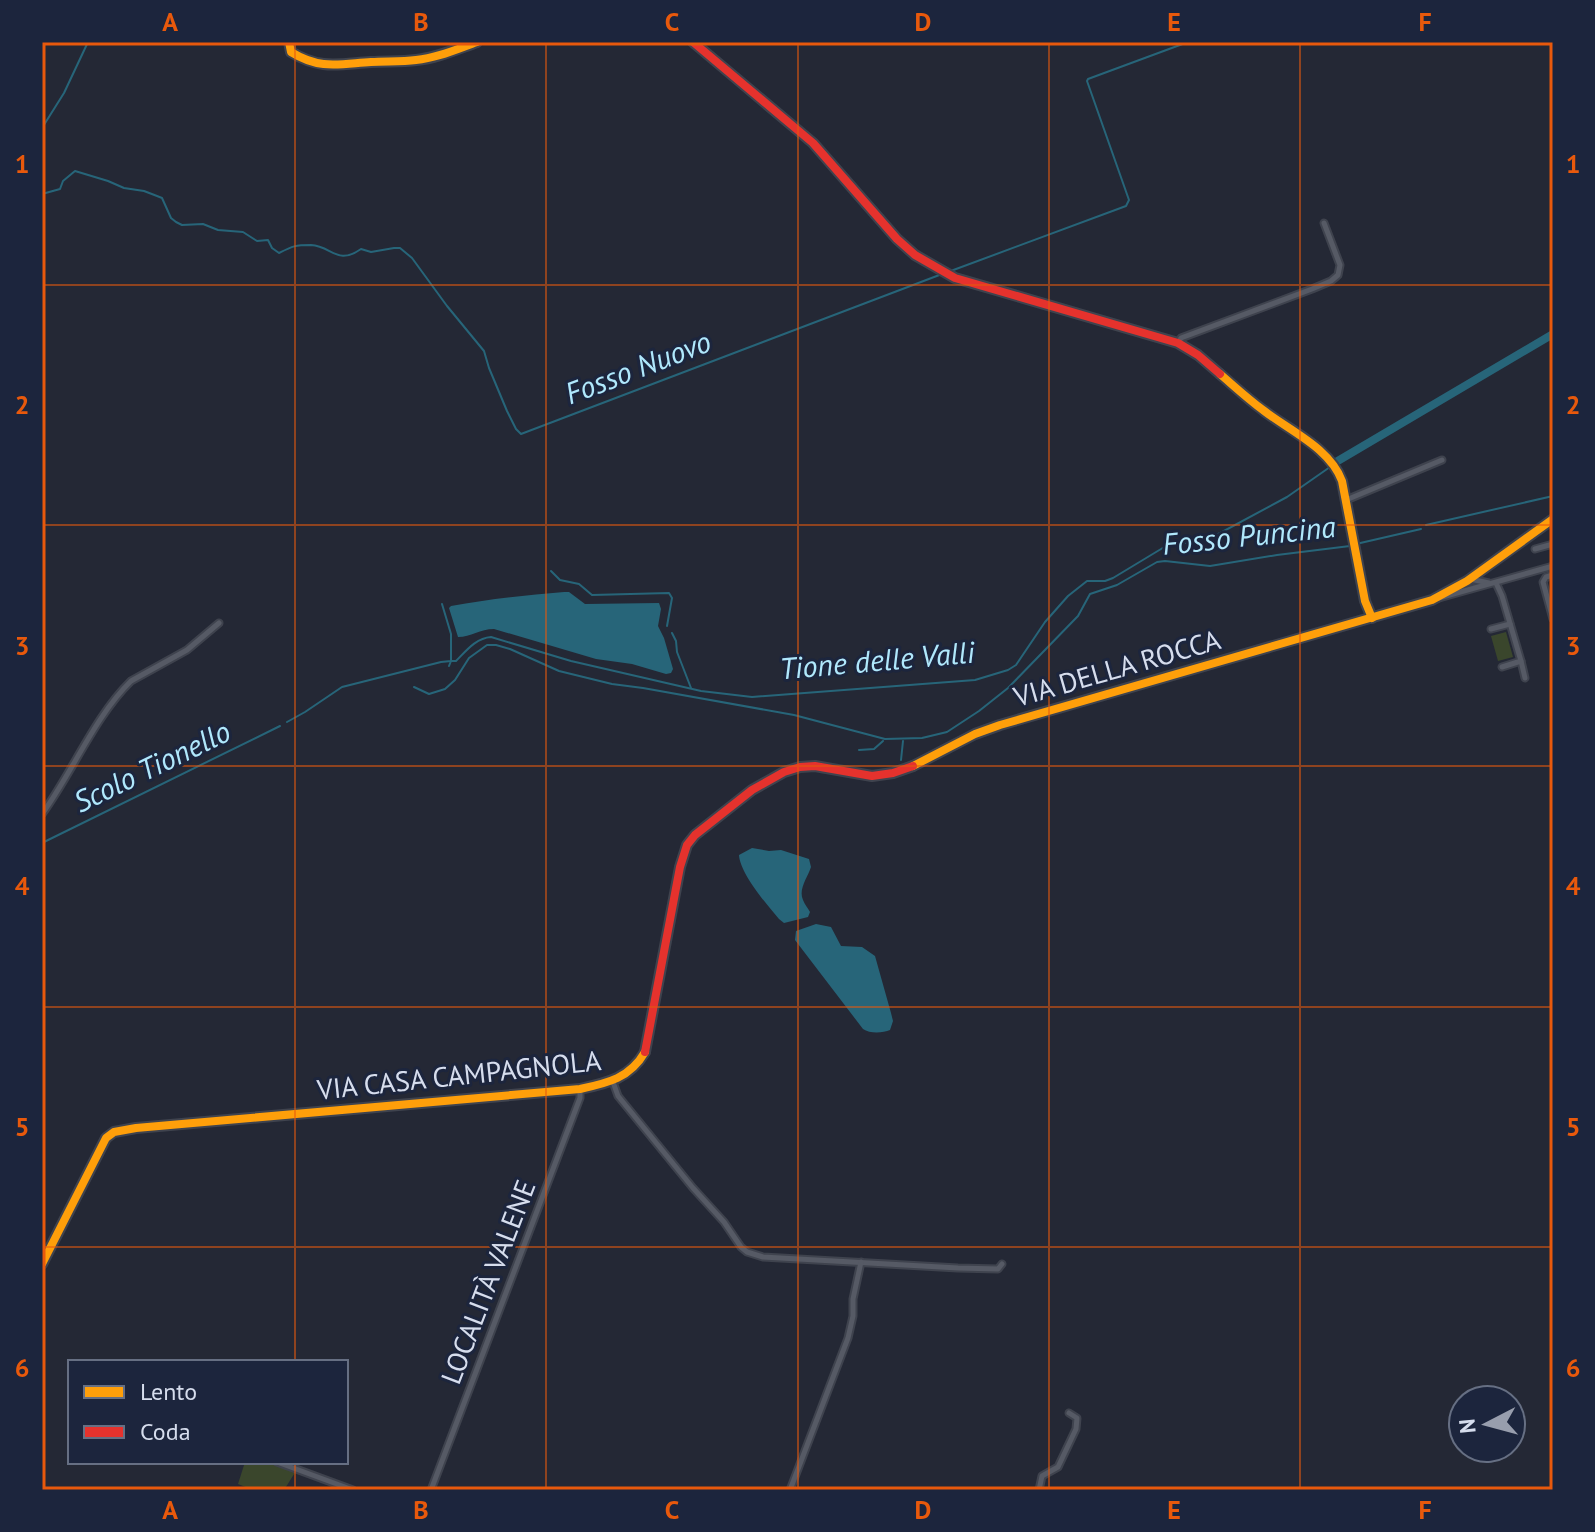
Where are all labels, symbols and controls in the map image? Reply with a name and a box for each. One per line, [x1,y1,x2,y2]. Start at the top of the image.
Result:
text: A [162,5,178,38]
text: B [413,5,429,38]
text: C [665,5,679,38]
text: D [915,5,931,38]
text: E [1167,5,1181,38]
text: F [1418,5,1432,38]
text: 1 [15,147,29,180]
text: 1 [1566,147,1580,180]
water label: Fosso Nuovo [559,321,716,412]
text: 2 [15,388,29,421]
text: 2 [1566,388,1580,421]
water label: Fosso Puncina [1160,506,1338,563]
street label: VIA DELLA ROCCA [1008,620,1225,715]
text: 3 [15,629,29,662]
text: 3 [1566,629,1580,662]
water label: Tione delle Valli [778,631,977,687]
water label: Scolo Tionello [66,711,236,820]
text: 4 [15,869,30,902]
text: 4 [1566,869,1581,902]
street label: VIA CASA CAMPAGNOLA [314,1041,603,1108]
text: 5 [15,1110,29,1143]
text: 5 [1566,1110,1580,1143]
street label: LOCALITÀ VALENE [432,1174,543,1389]
text: 6 [15,1351,29,1384]
text: 6 [1566,1351,1580,1384]
legend [68,1360,348,1464]
text: Lento [140,1376,197,1407]
north arrow [1447,1384,1527,1464]
text: Coda [140,1416,191,1447]
text: N [1452,1417,1482,1435]
text: A [162,1493,178,1526]
text: B [413,1493,429,1526]
text: C [665,1493,679,1526]
text: D [915,1493,931,1526]
text: E [1167,1493,1181,1526]
text: F [1418,1493,1432,1526]

